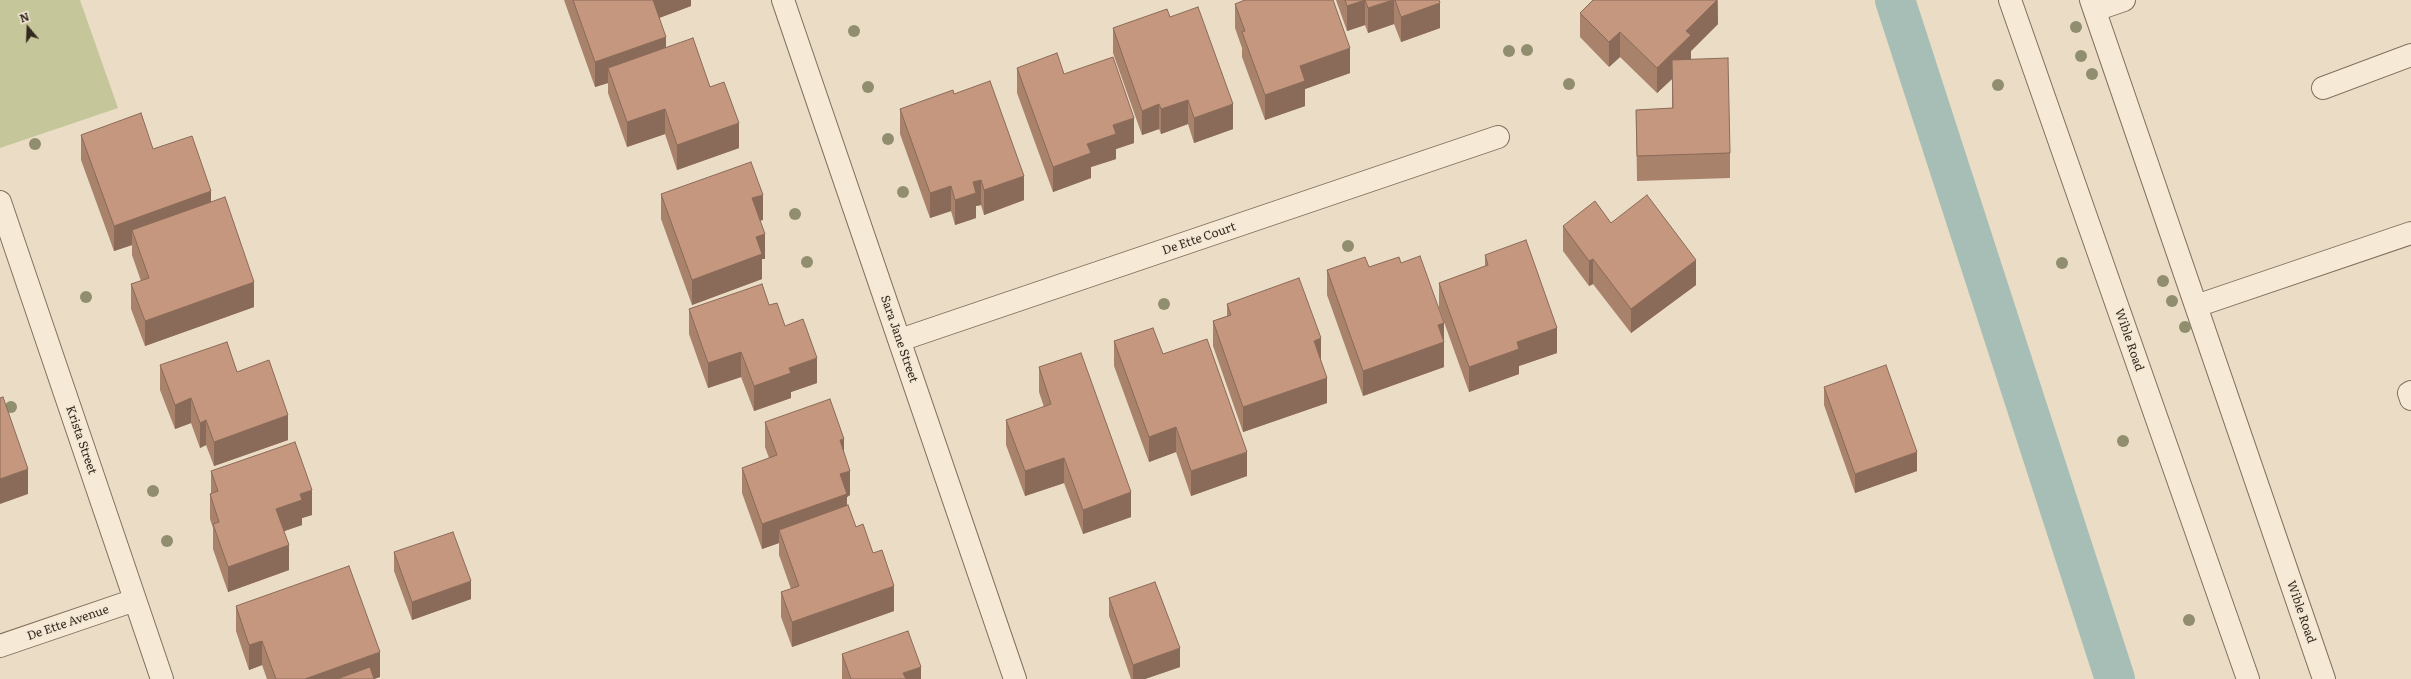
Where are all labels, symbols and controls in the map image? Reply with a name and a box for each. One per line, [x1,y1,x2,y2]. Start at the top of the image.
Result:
north arrow [8,8,48,48]
text: N [17,8,31,26]
street label: De Ette Court [1160,220,1238,258]
street label: Sara Jane Street [877,293,921,385]
street label: Wible Road [2112,307,2146,373]
street label: Krista Street [62,404,100,476]
street label: Wible Road [2284,579,2318,645]
street label: De Ette Avenue [25,602,111,644]

